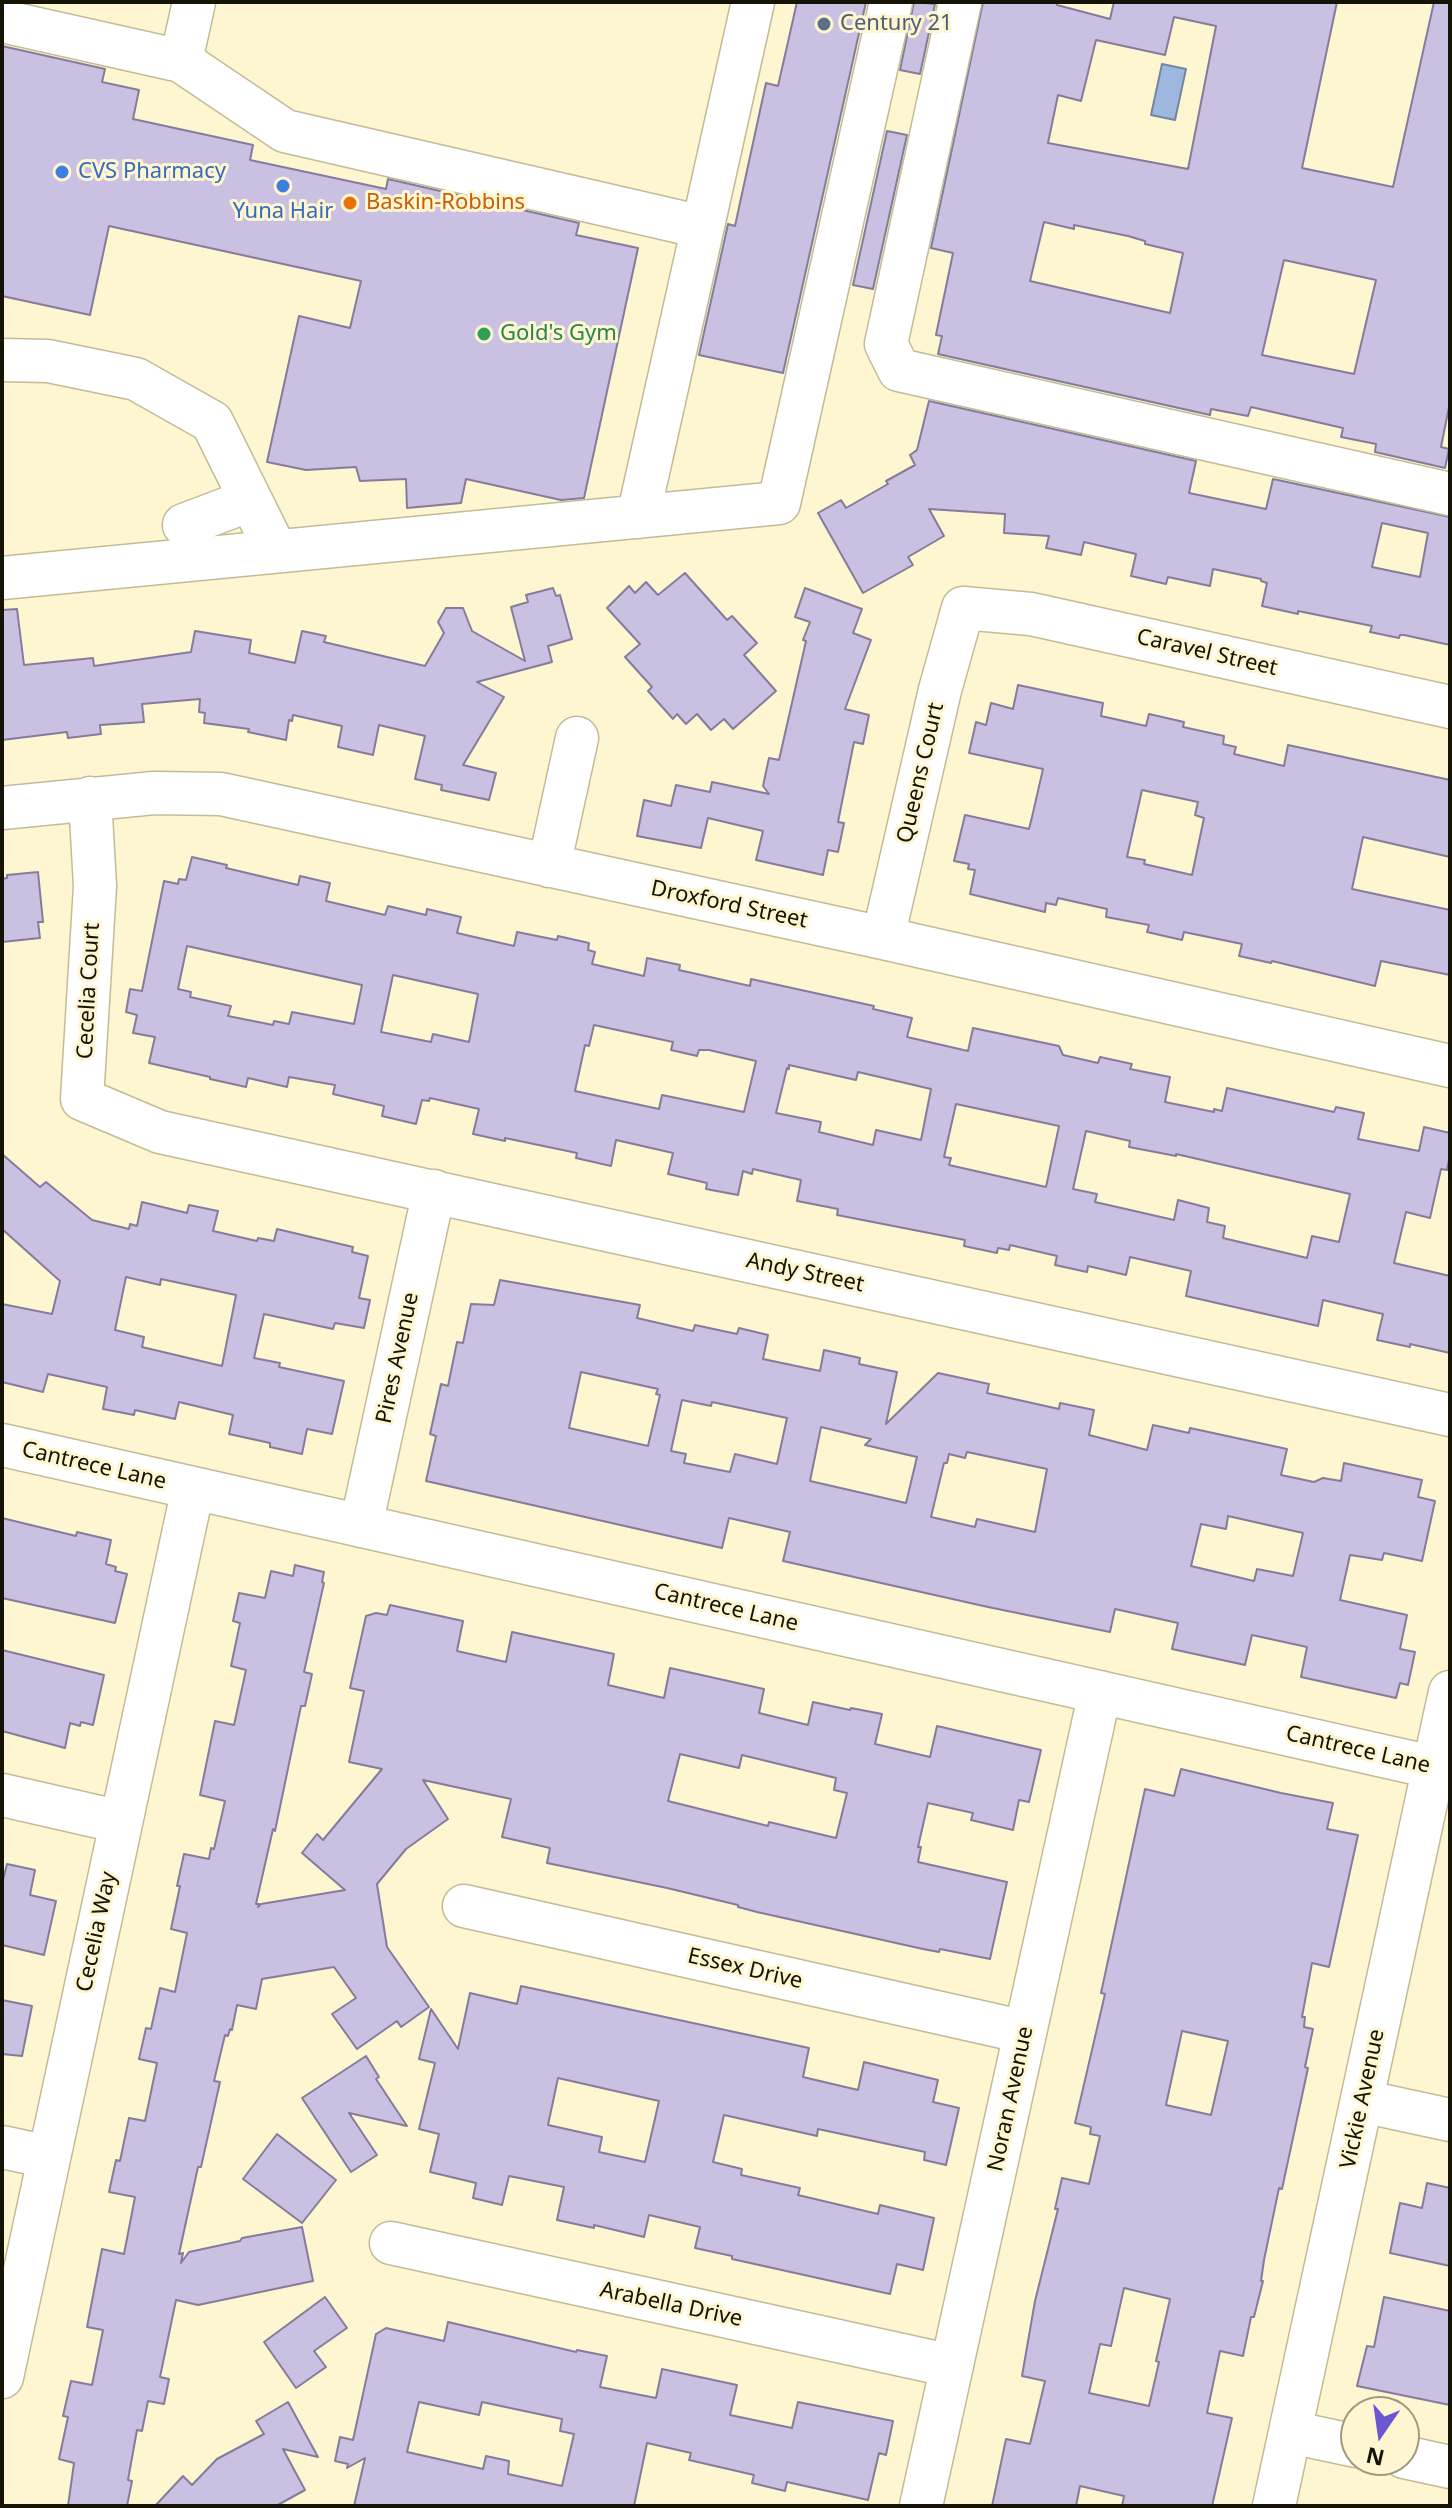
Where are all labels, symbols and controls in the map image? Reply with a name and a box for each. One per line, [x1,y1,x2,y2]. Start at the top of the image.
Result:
place label: Century 21 [840,11,953,37]
marker: Century 21 [815,15,833,33]
place label: CVS Pharmacy [78,159,226,185]
marker: CVS Pharmacy [53,163,71,181]
marker: Yuna Hair [274,177,292,195]
place label: Baskin-Robbins [366,190,525,216]
marker: Baskin-Robbins [341,194,359,212]
place label: Yuna Hair [233,199,333,225]
place label: Gold's Gym [500,321,617,347]
marker: Gold's Gym [475,325,493,343]
street label: Caravel Street [1134,624,1280,682]
street label: Queens Court [892,700,950,846]
street label: Droxford Street [648,876,810,934]
street label: Cecelia Court [72,922,106,1060]
street label: Andy Street [744,1248,866,1298]
street label: Pires Avenue [371,1290,425,1426]
street label: Cantrece Lane [19,1437,169,1495]
street label: Cantrece Lane [651,1579,801,1637]
street label: Cantrece Lane [1283,1721,1433,1779]
street label: Cecelia Way [71,1869,123,1995]
street label: Essex Drive [685,1943,805,1995]
street label: Noran Avenue [983,2024,1039,2174]
street label: Vickie Avenue [1335,2027,1391,2171]
street label: Arabella Drive [597,2277,745,2333]
north arrow [1340,2396,1420,2476]
text: N [1363,2441,1387,2474]

